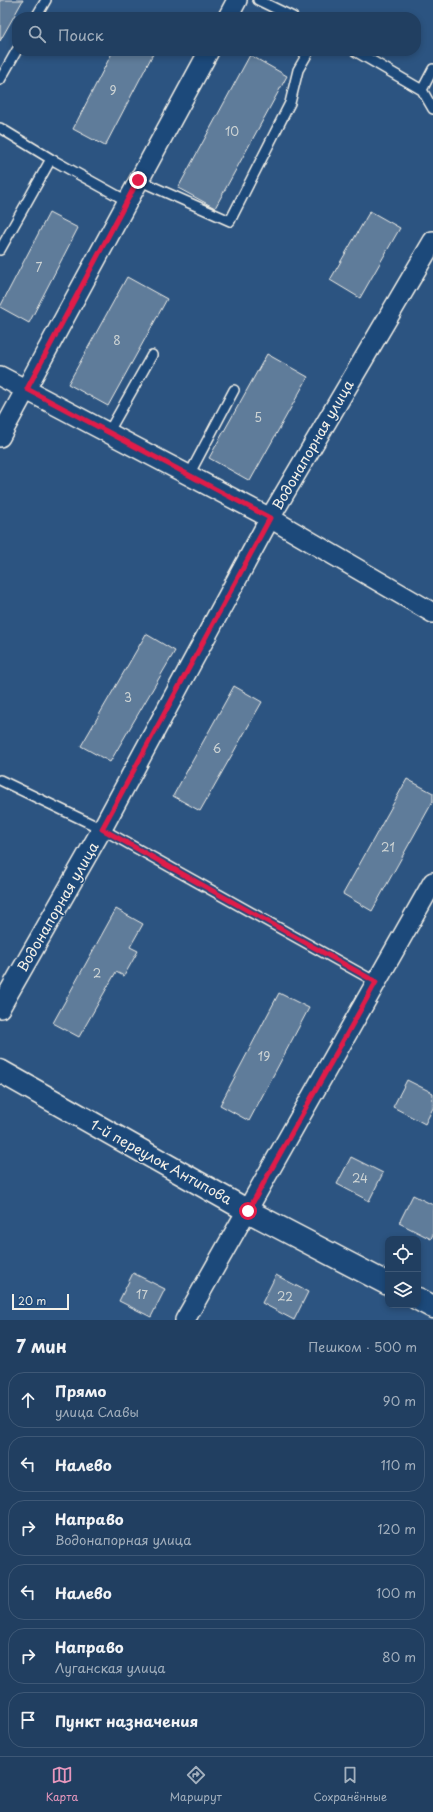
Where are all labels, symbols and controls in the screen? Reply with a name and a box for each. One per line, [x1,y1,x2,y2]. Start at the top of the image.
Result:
search box [12,12,421,56]
icon: search [26,23,48,45]
text: Поиск [58,23,104,46]
house number: 9 [109,81,117,99]
house number: 10 [225,122,239,140]
route end [129,171,147,189]
house number: 7 [36,258,43,276]
house number: 8 [113,331,121,349]
street label: Водонапорная улица [267,376,358,514]
house number: 5 [254,408,262,426]
house number: 3 [124,688,132,706]
house number: 6 [213,739,221,757]
street label: Водонапорная улица [12,838,103,976]
house number: 21 [381,838,395,856]
house number: 2 [93,964,101,982]
house number: 19 [258,1047,270,1065]
street label: 1-й переулок Антипова [87,1114,236,1209]
house number: 24 [352,1169,368,1187]
route start [239,1202,257,1220]
map controls [385,1236,421,1308]
button: locate [385,1236,421,1272]
button: layers [385,1272,421,1308]
house number: 17 [136,1285,148,1303]
house number: 22 [277,1287,293,1305]
scale bar [12,1292,69,1311]
text: 20 m [18,1292,46,1309]
text: 7 мин [16,1333,67,1359]
text: Пешком · 500 m [308,1337,417,1356]
text: Прямо [55,1379,106,1402]
icon: ahead [17,1389,39,1411]
text: 90 m [383,1391,416,1410]
text: улица Славы [55,1402,139,1421]
icon: left [17,1453,39,1475]
text: Налево [55,1453,112,1476]
text: 110 m [381,1455,416,1474]
text: Направо [55,1507,124,1530]
icon: right [17,1517,39,1539]
text: 120 m [377,1519,416,1538]
text: Водонапорная улица [55,1530,191,1549]
icon: left [17,1581,39,1603]
text: Налево [55,1581,112,1604]
text: 100 m [376,1583,416,1602]
text: Направо [55,1635,124,1658]
icon: right [17,1645,39,1667]
text: 80 m [382,1647,416,1666]
text: Луганская улица [55,1658,166,1677]
icon: arrive [17,1709,39,1731]
text: Пункт назначения [55,1709,198,1732]
tab: Карта [46,1764,78,1805]
tab: Маршрут [170,1764,222,1805]
tab: Сохранённые [314,1764,387,1805]

